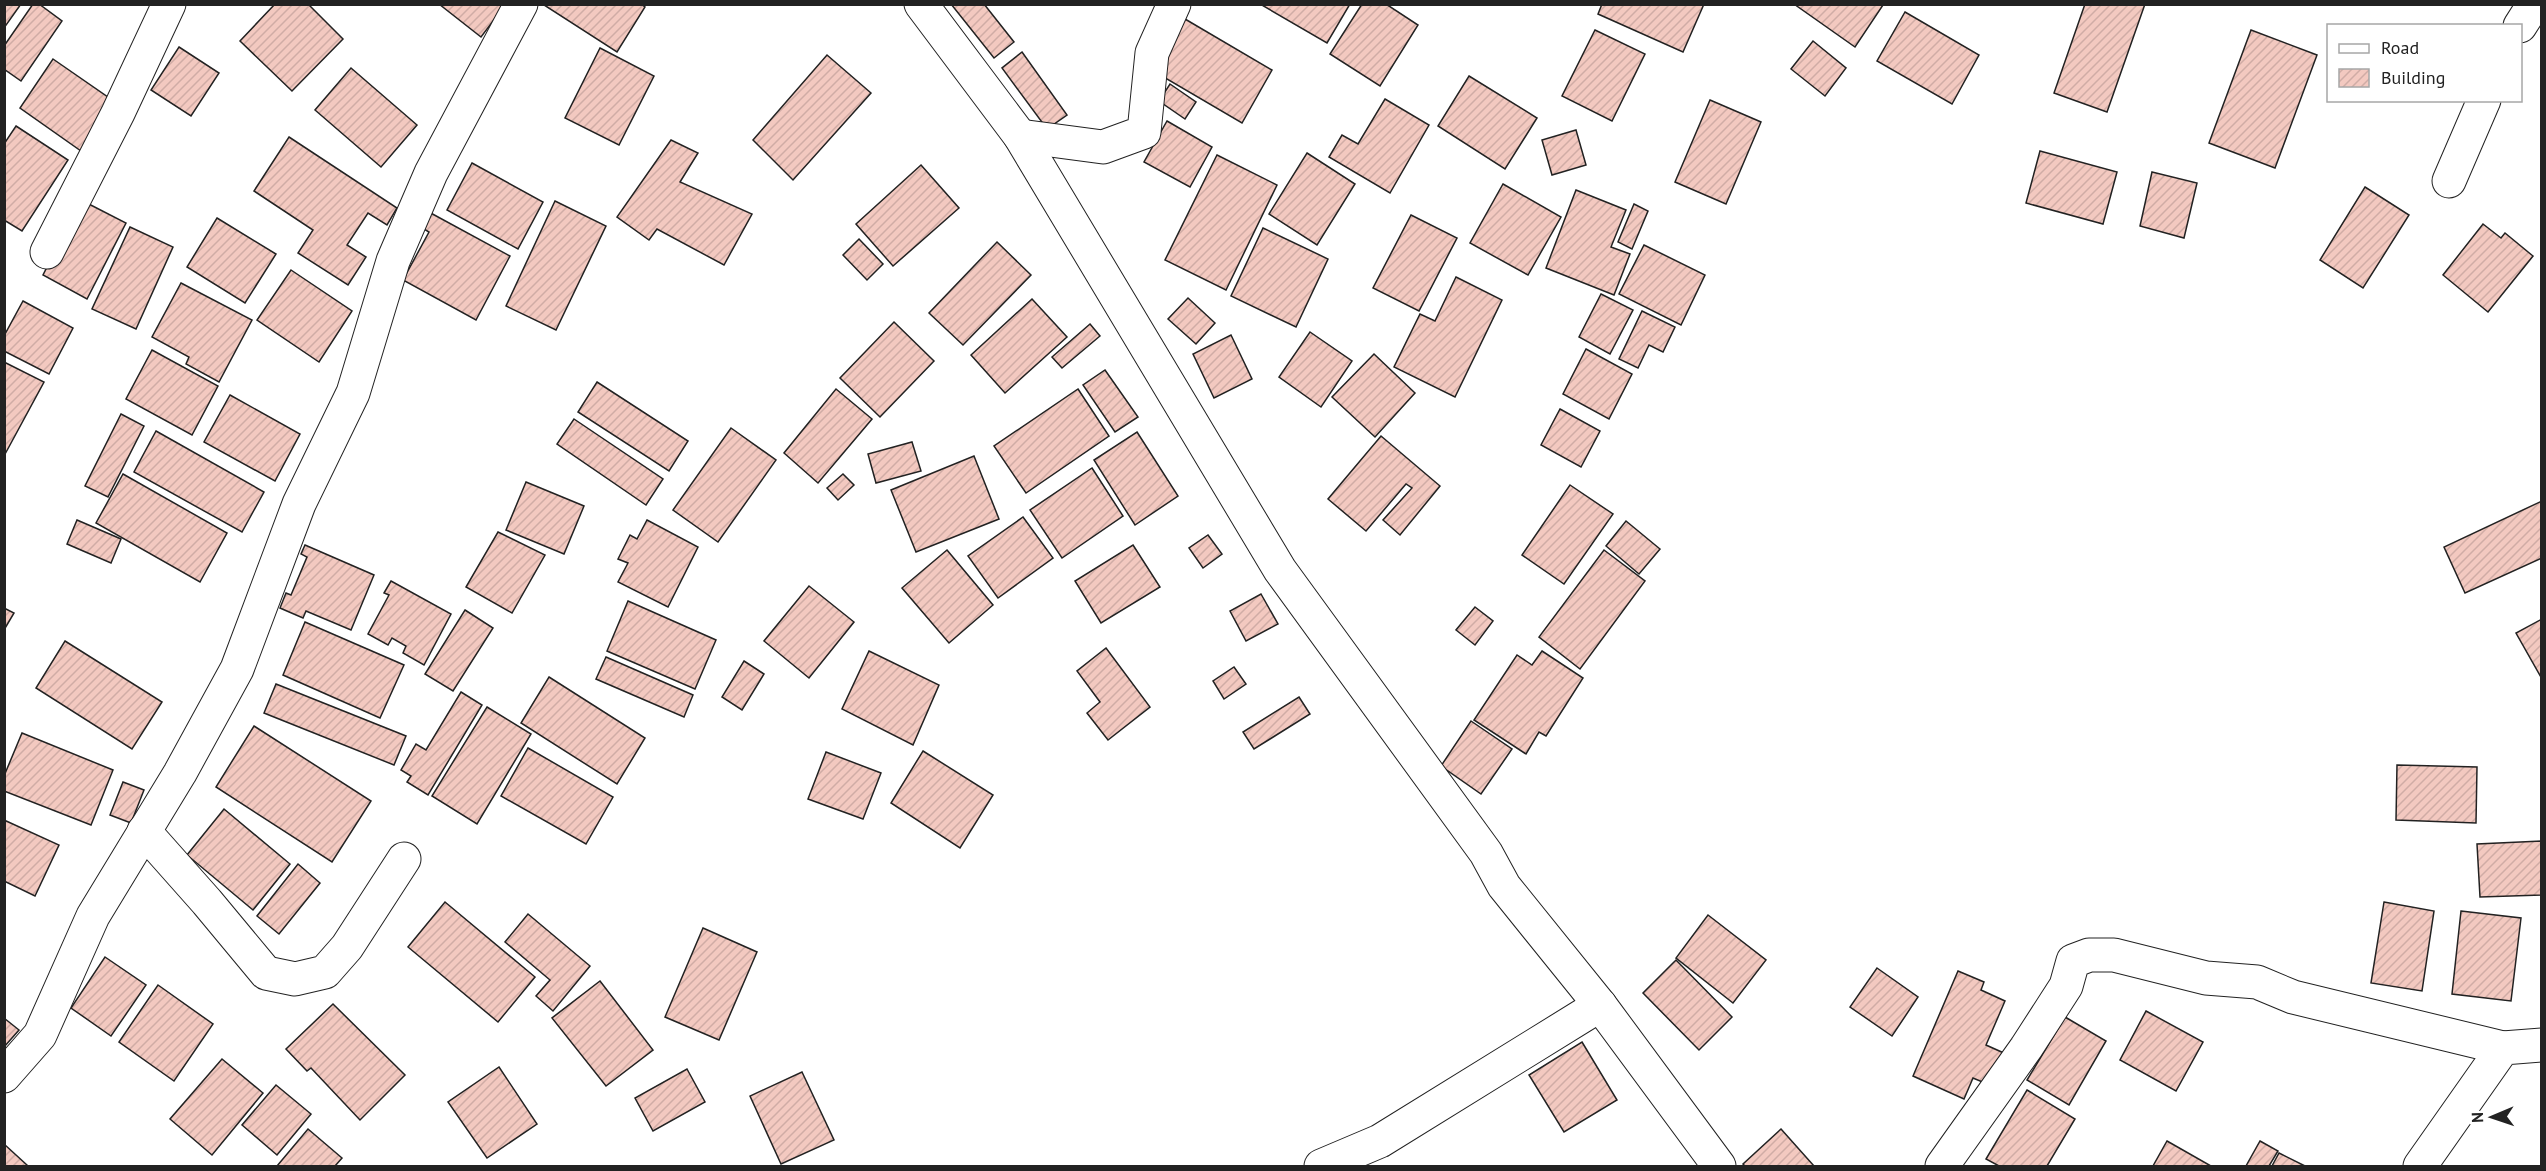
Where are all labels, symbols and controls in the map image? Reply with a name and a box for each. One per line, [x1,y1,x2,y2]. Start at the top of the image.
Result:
legend [2327,24,2522,102]
text: Road [2381,36,2419,59]
text: Building [2381,66,2445,89]
north arrow [2462,1087,2522,1147]
text: N [2467,1112,2487,1123]

